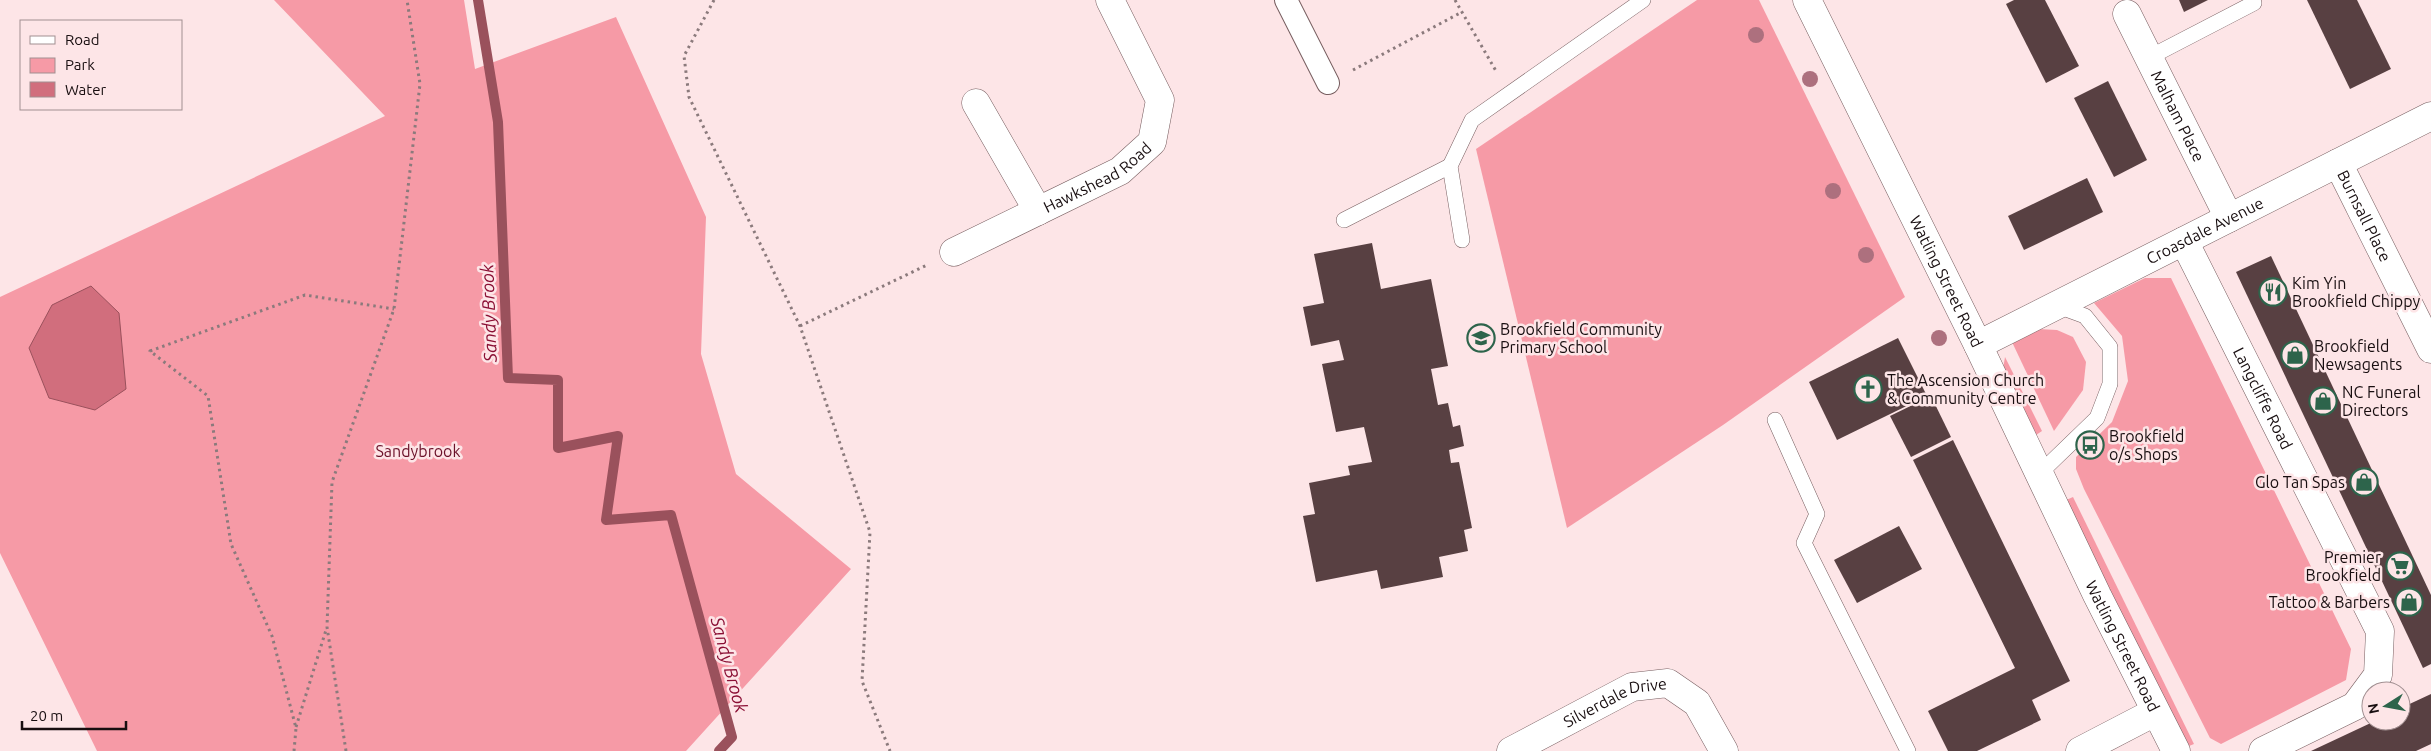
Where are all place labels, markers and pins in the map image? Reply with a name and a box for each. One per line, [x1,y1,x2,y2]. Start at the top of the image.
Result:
place label: Kim Yin Brookfield Chippy [2292,274,2421,310]
restaurant icon: Kim Yin Brookfield Chippy [2258,277,2288,307]
place label: Brookfield Community Primary School [1500,320,1662,356]
school or university icon: Brookfield Community Primary School [1466,323,1496,353]
place label: Brookfield Newsagents [2314,337,2402,373]
shop icon: Brookfield Newsagents [2280,340,2310,370]
place label: The Ascension Church & Community Centre [1887,371,2044,407]
church icon: The Ascension Church & Community Centre [1853,374,1883,404]
place label: NC Funeral Directors [2342,383,2421,419]
shop icon: NC Funeral Directors [2308,386,2338,416]
place label: Brookfield o/s Shops [2109,427,2184,463]
bus stop icon: Brookfield o/s Shops [2075,430,2105,460]
shop icon: Glo Tan Spas [2349,467,2379,497]
place label: Glo Tan Spas [2255,473,2345,491]
place label: Premier Brookfield [2306,548,2381,584]
supermarket icon: Premier Brookfield [2385,551,2415,581]
shop icon: Tattoo & Barbers [2394,587,2424,617]
place label: Tattoo & Barbers [2269,593,2390,611]

